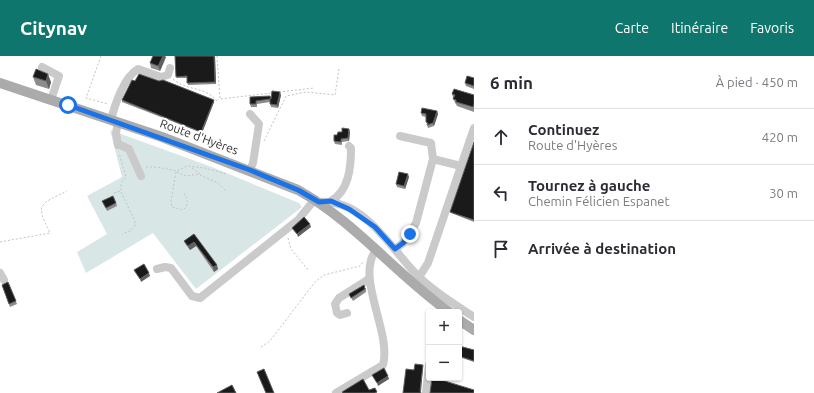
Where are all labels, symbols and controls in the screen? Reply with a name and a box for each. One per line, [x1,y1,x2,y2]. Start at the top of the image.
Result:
text: Citynav [20,17,87,39]
text: Carte [615,20,649,36]
text: Itinéraire [671,20,728,36]
text: Favoris [750,20,794,36]
text: 6 min [490,73,533,92]
text: À pied · 450 m [716,75,798,89]
route start [59,96,77,114]
street label: Route d'Hyères [158,116,240,157]
text: Continuez [528,121,599,138]
icon: ahead [490,126,512,148]
text: 420 m [762,130,798,144]
text: Route d'Hyères [528,138,617,152]
text: Tournez à gauche [528,177,651,194]
icon: left [490,182,512,204]
text: 30 m [769,186,798,200]
text: Chemin Félicien Espanet [528,194,670,208]
route end [401,225,419,243]
icon: arrive [490,238,512,260]
text: Arrivée à destination [528,240,676,257]
map controls [426,309,462,381]
button: + [426,309,462,345]
button: − [426,345,462,381]

